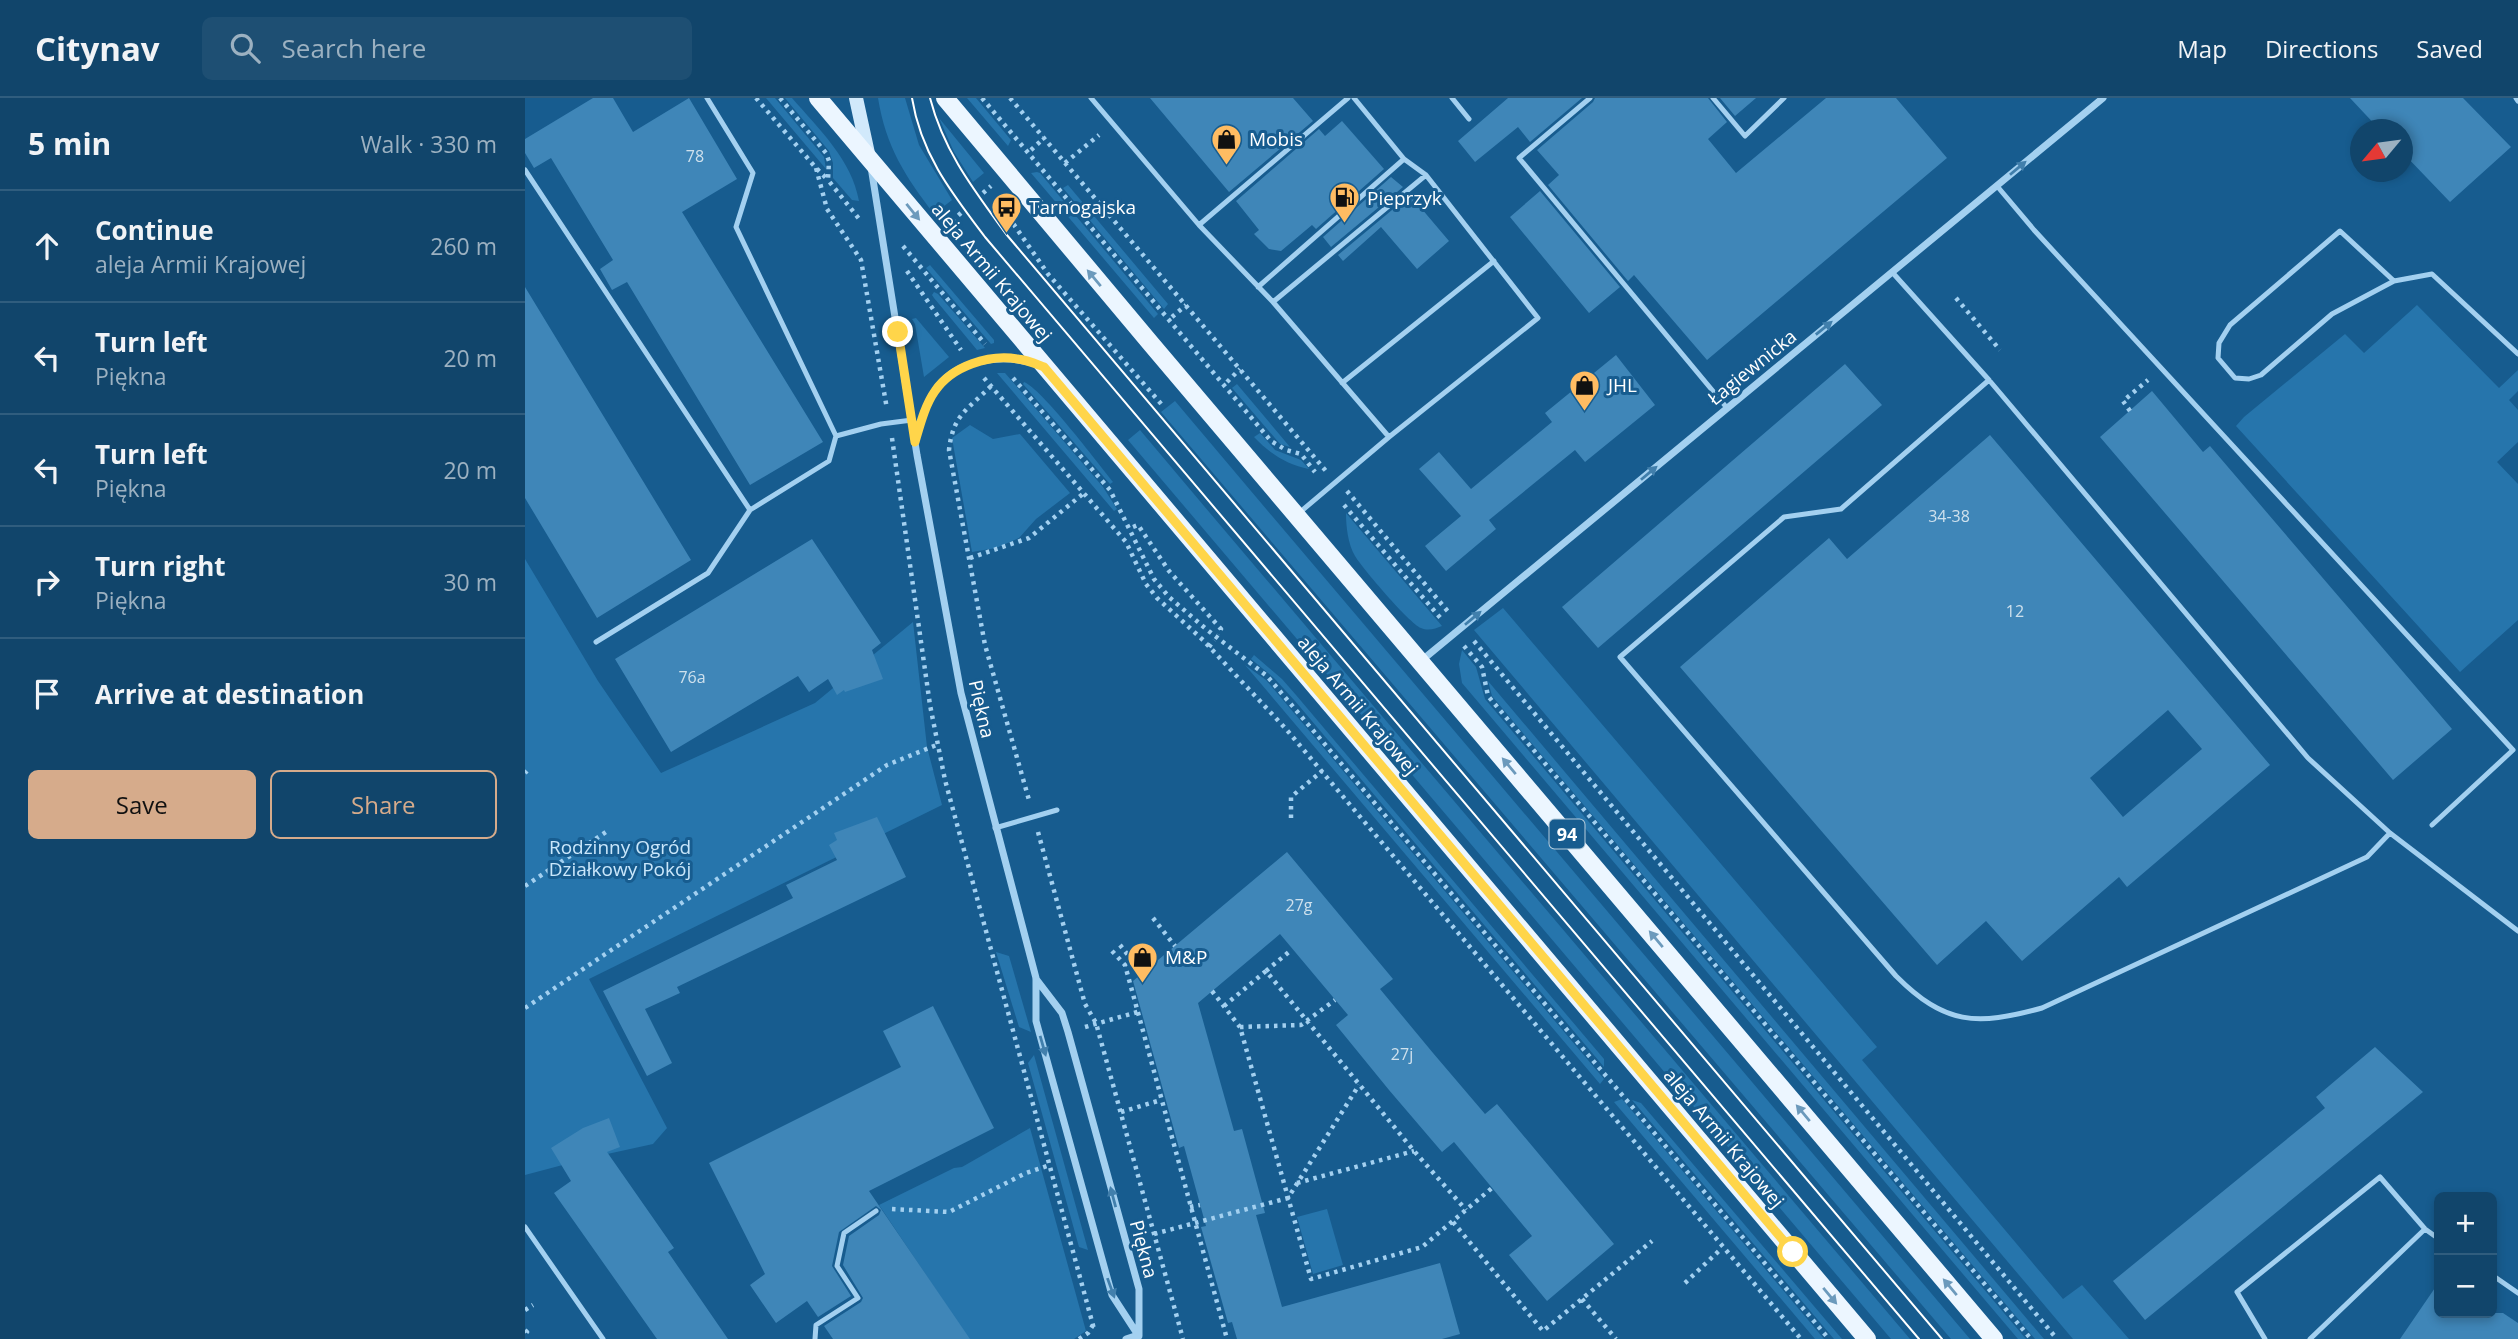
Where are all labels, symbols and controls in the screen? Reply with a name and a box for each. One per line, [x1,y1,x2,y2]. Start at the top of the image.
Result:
search box [202,17,692,80]
text: Citynav [35,26,160,71]
icon: search [226,29,264,67]
text: Search here [282,30,426,66]
text: Map [2177,32,2227,65]
text: Directions [2265,32,2378,65]
text: Saved [2416,32,2483,65]
north arrow [2350,119,2413,182]
shop icon: Mobis [1209,122,1243,166]
text: 5 min [28,123,111,164]
place label: Mobis [1249,126,1303,152]
text: Walk · 330 m [360,128,497,160]
house number: 78 [686,145,704,167]
one-way arrow [2010,161,2027,176]
fuel station icon: Pieprzyk [1327,181,1361,225]
place label: Pieprzyk [1367,185,1442,211]
bus stop icon: Tarnogajska [989,190,1023,234]
place label: Tarnogajska [1029,194,1136,220]
street label: aleja Armii Krajowej [926,197,1058,347]
one-way arrow [905,203,920,221]
text: Continue [95,212,214,248]
icon: ahead [28,227,66,265]
text: 260 m [430,230,497,262]
text: aleja Armii Krajowej [95,248,306,280]
one-way arrow [1087,269,1102,287]
route end [882,316,913,347]
one-way arrow [1815,321,1833,336]
street label: Łagiewnicka [1702,323,1802,411]
text: Turn left [95,324,207,360]
icon: left [28,339,66,377]
text: 20 m [443,342,497,374]
text: Piękna [95,360,167,392]
shop icon: JHL [1568,368,1602,412]
place label: JHL [1606,372,1637,398]
text: Turn left [95,436,207,472]
icon: left [28,451,66,489]
text: 20 m [443,454,497,486]
one-way arrow [1640,466,1657,481]
text: Piękna [95,472,167,504]
house number: 34-38 [1928,505,1970,527]
text: Turn right [95,548,226,584]
icon: right [28,563,66,601]
text: 30 m [443,566,497,598]
text: Piękna [95,584,167,616]
house number: 12 [2006,600,2024,622]
one-way arrow [1465,611,1482,626]
street label: aleja Armii Krajowej [1292,630,1424,780]
house number: 76a [678,666,706,688]
icon: arrive [28,675,66,713]
text: Arrive at destination [95,676,364,712]
street label: Piękna [963,677,1001,741]
one-way arrow [1501,757,1517,775]
button: Save [28,770,256,839]
button: Share [270,770,497,839]
road number: 94 [1549,820,1585,848]
park label: Rodzinny Ogród Działkowy Pokój [549,834,691,882]
house number: 27g [1286,894,1313,916]
one-way arrow [1649,931,1664,948]
shop icon: M&P [1125,940,1159,984]
place label: M&P [1165,944,1207,970]
one-way arrow [1038,1035,1049,1057]
house number: 27j [1391,1043,1413,1065]
street label: aleja Armii Krajowej [1658,1063,1790,1213]
one-way arrow [1795,1104,1811,1122]
one-way arrow [1108,1186,1118,1207]
map controls [2434,1192,2497,1318]
button: + [2434,1192,2497,1255]
street label: Piękna [1124,1217,1164,1281]
route start [1777,1236,1808,1267]
button: − [2434,1255,2497,1318]
one-way arrow [1106,1278,1117,1299]
one-way arrow [1943,1278,1958,1295]
one-way arrow [1822,1287,1837,1304]

